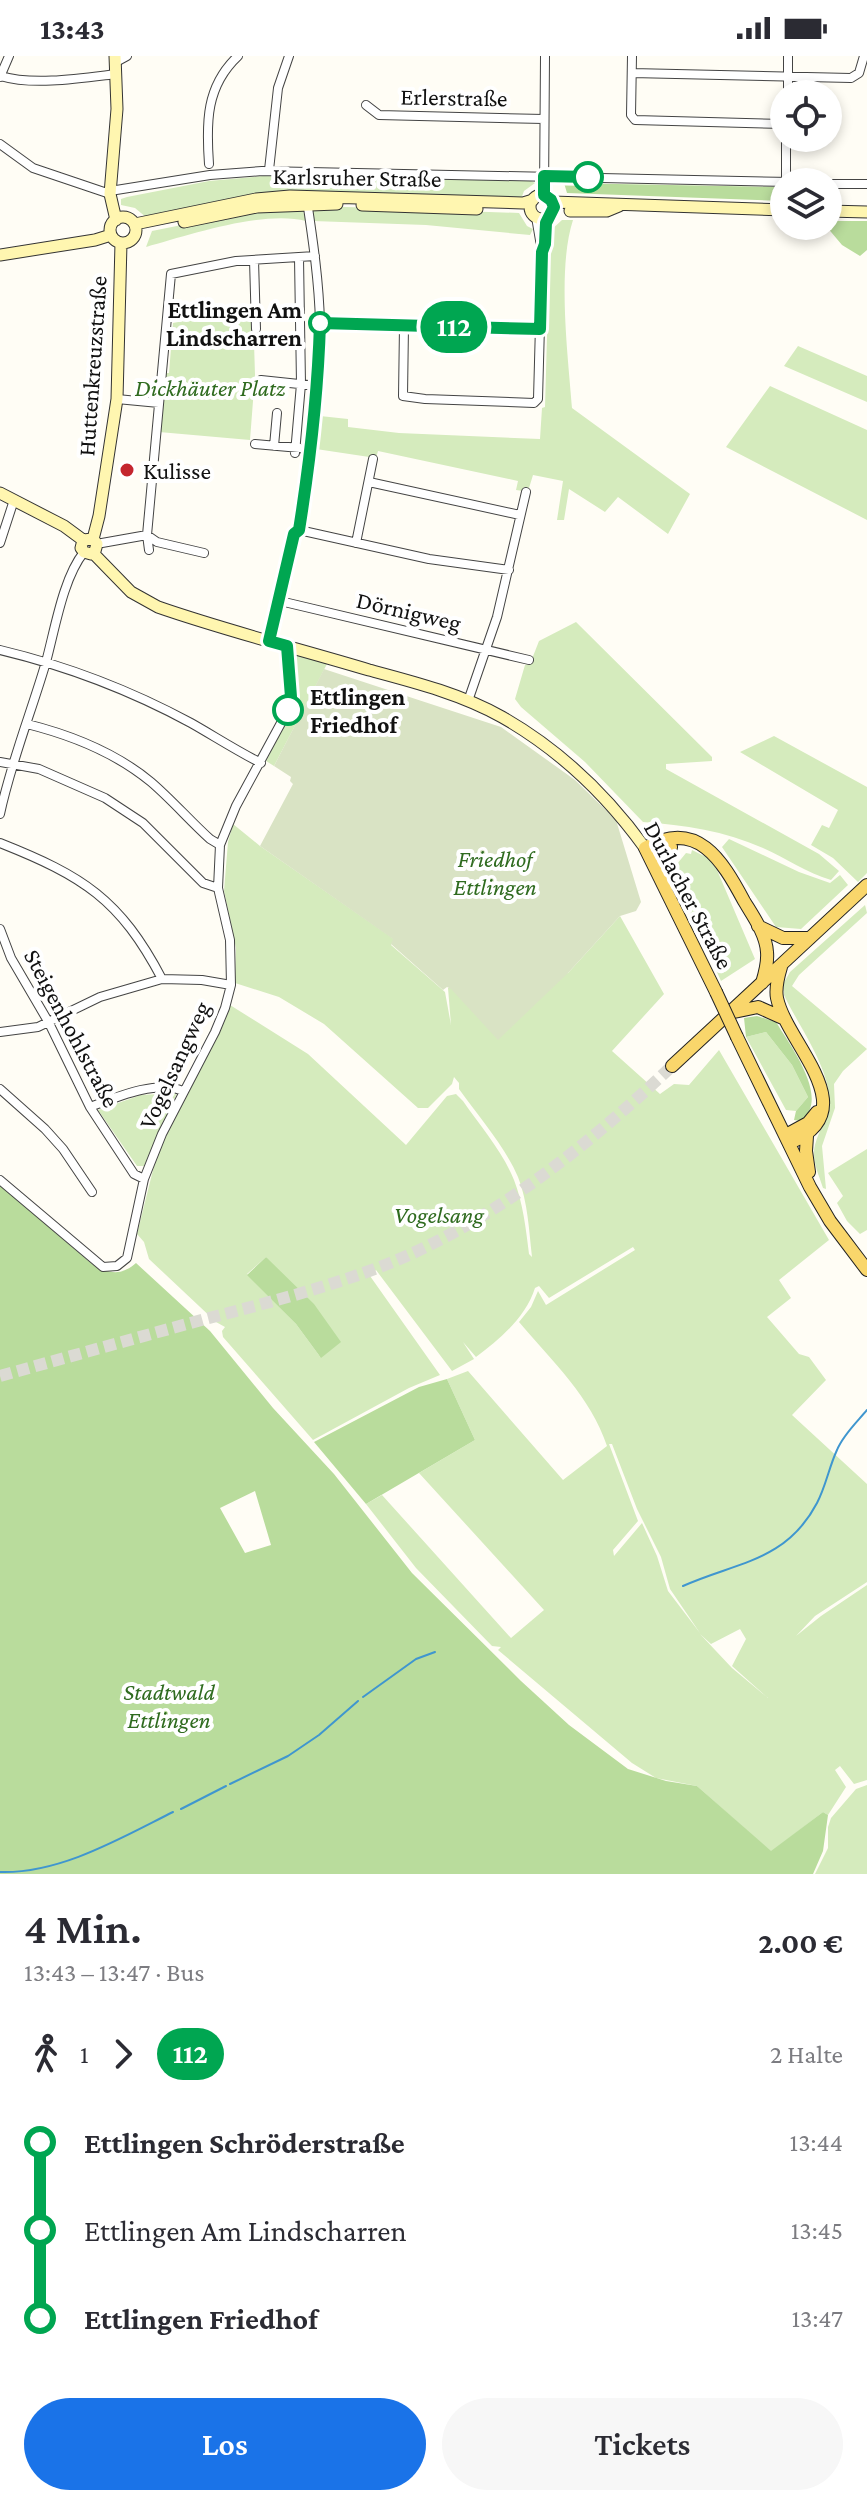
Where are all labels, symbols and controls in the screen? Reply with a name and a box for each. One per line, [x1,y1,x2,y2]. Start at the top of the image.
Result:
text: 13:43 [40,12,105,45]
map controls [770,80,842,240]
button: locate [770,80,842,152]
street label: Erlerstraße [400,83,508,111]
street label: Karlsruher Straße [272,162,442,192]
unlabelled marker [573,162,603,192]
button: layers [770,168,842,240]
street label: Huttenkreuzstraße [72,275,112,457]
place label: Ettlingen Am Lindscharren [166,296,303,351]
line badge: 112 [408,301,500,353]
text: 112 [436,311,472,342]
marker: Ettlingen Am Lindscharren [309,312,331,334]
park label: Dickhäuter Platz [135,374,286,401]
place label: Kulisse [143,457,211,484]
marker: Kulisse [118,461,136,479]
street label: Dörnigweg [354,586,464,636]
place label: Ettlingen Friedhof [310,683,406,738]
marker: Ettlingen Friedhof [273,695,303,725]
street label: Durlacher Straße [639,817,739,973]
park label: Friedhof Ettlingen [453,845,537,900]
street label: Steigenhohlstraße [19,944,125,1112]
street label: Vogelsangweg [133,997,215,1133]
park label: Vogelsang [394,1201,485,1228]
park label: Stadtwald Ettlingen [123,1678,215,1733]
text: 4 Min. [24,1904,142,1952]
text: 2.00 € [758,1926,843,1959]
text: 13:43 – 13:47 · Bus [24,1958,204,1987]
icon: walk [24,2032,68,2076]
icon: forward [101,2032,145,2076]
text: 112 [173,2038,208,2069]
text: 1 [80,2040,89,2069]
text: 2 Halte [770,2040,843,2069]
text: Ettlingen Schröderstraße [84,2126,405,2159]
text: 13:44 [790,2128,843,2157]
text: Ettlingen Am Lindscharren [84,2214,407,2247]
text: 13:45 [791,2216,843,2245]
text: Ettlingen Friedhof [84,2302,318,2335]
text: 13:47 [791,2304,843,2333]
button: Los [24,2398,426,2490]
button: Tickets [442,2398,843,2490]

